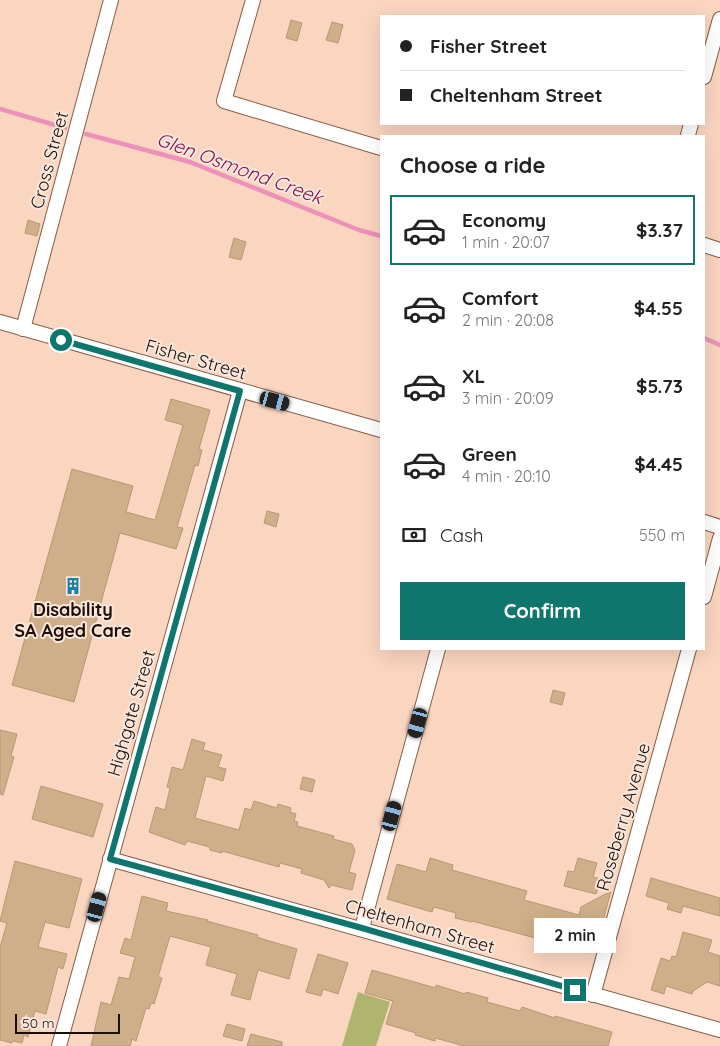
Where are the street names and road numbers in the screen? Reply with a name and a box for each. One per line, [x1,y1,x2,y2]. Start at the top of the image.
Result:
street label: Cross Street [25,109,73,211]
street label: Fisher Street [143,334,249,384]
street label: Highgate Street [102,647,160,779]
street label: Roseberry Avenue [591,740,655,894]
street label: Cheltenham Street [343,894,497,958]

